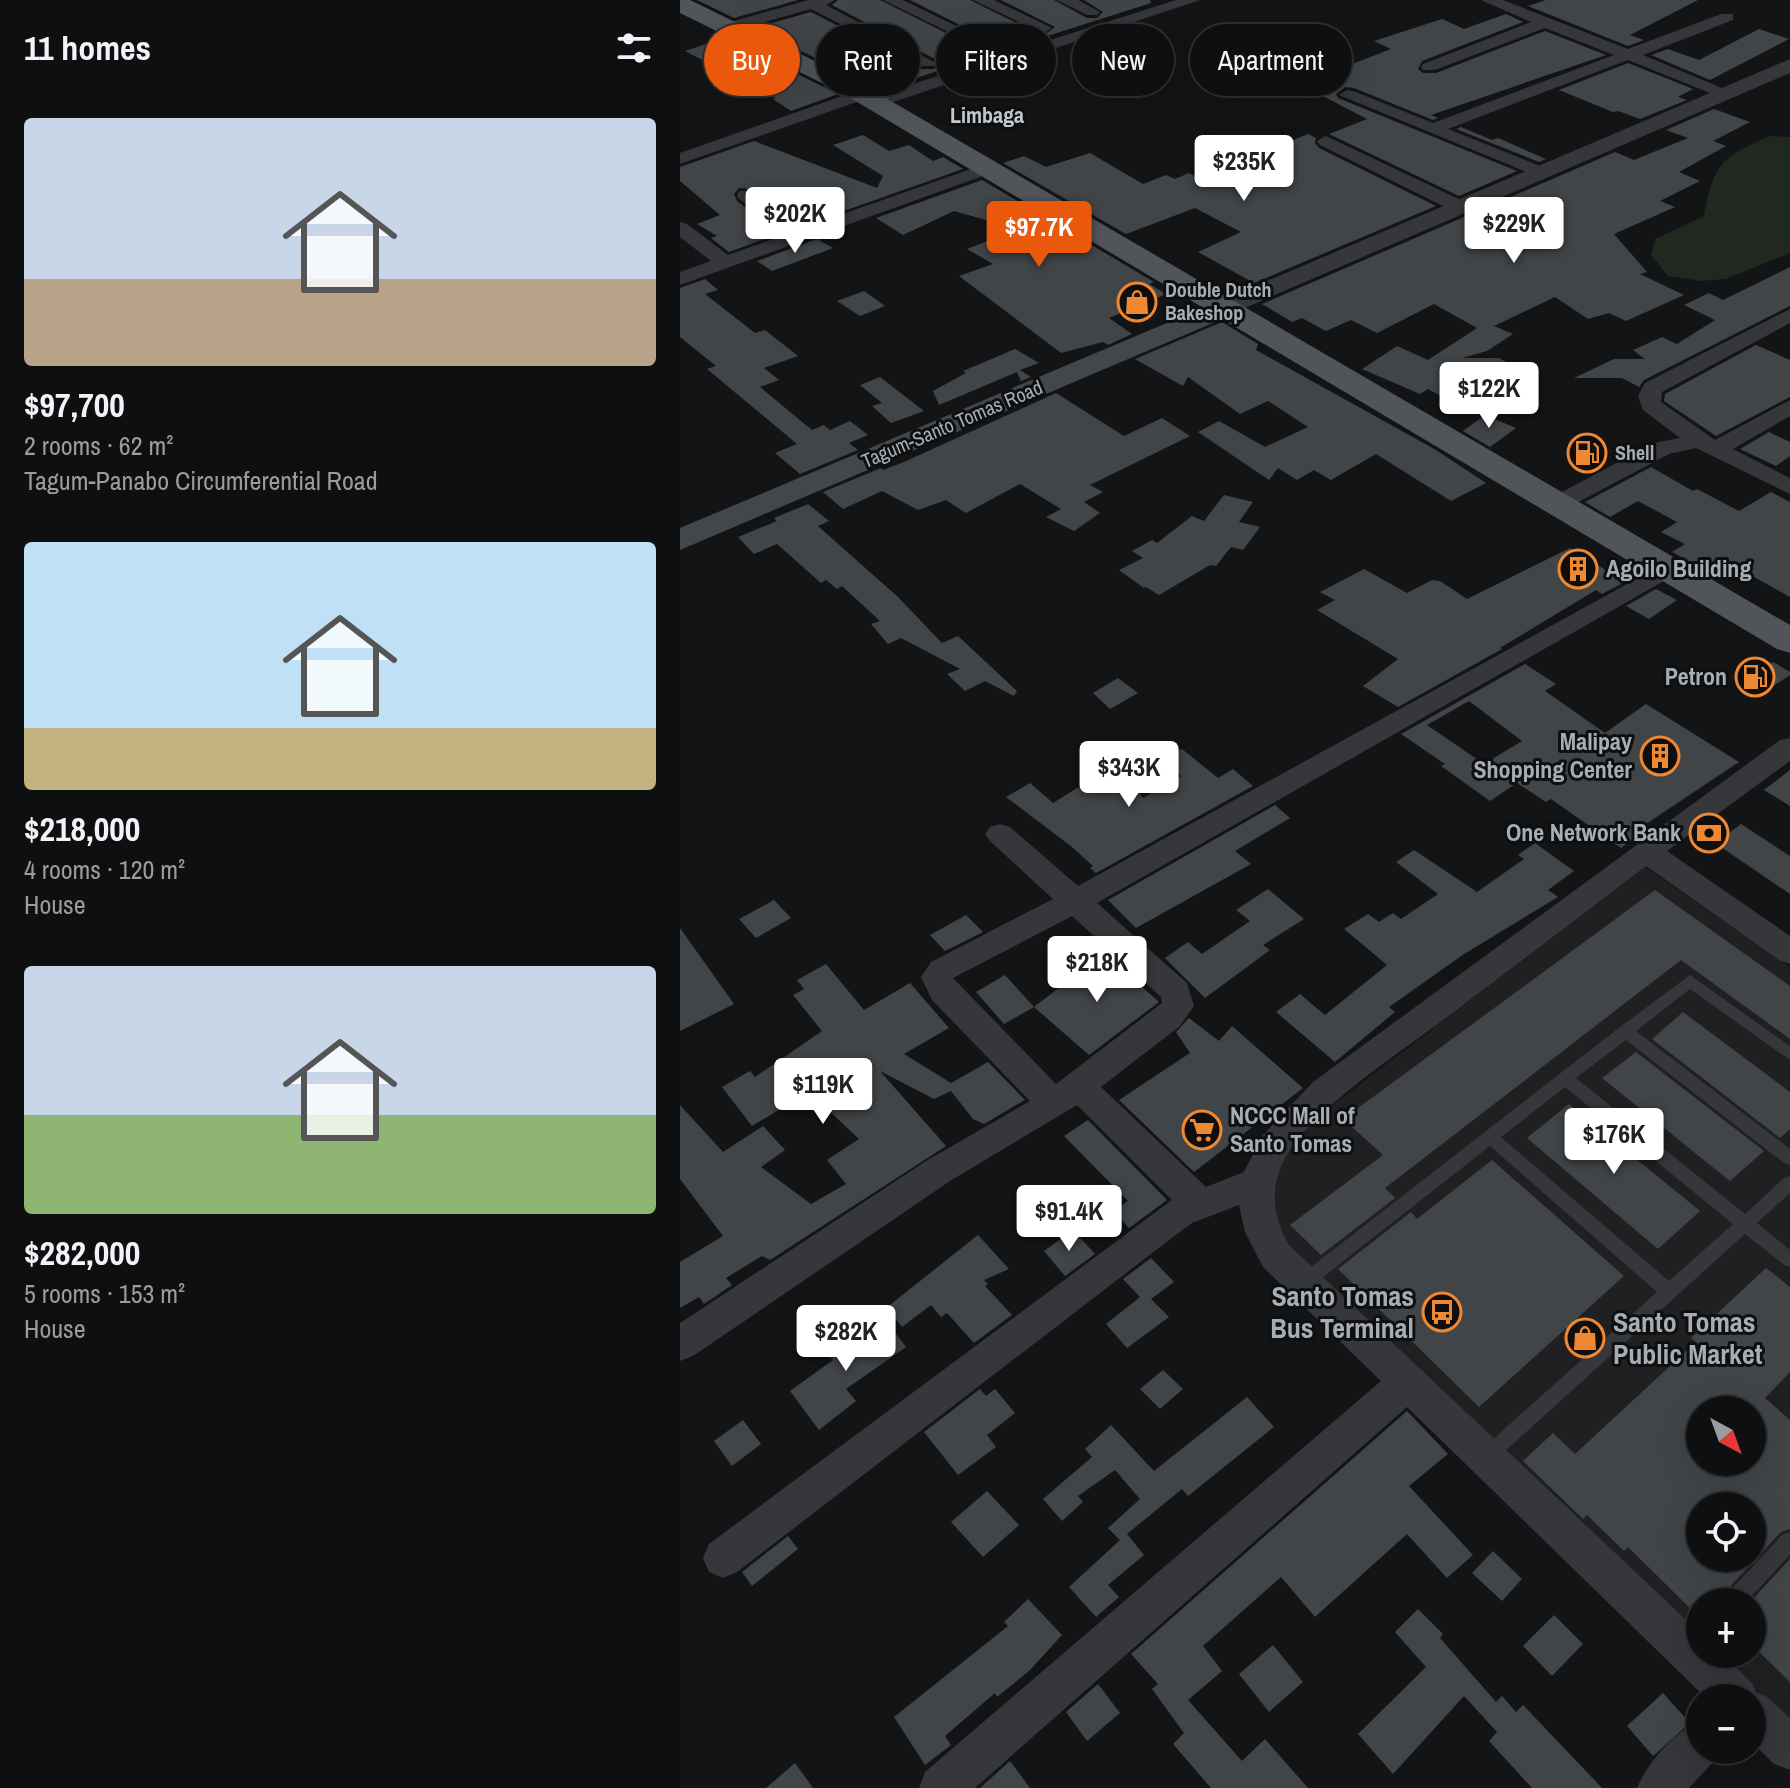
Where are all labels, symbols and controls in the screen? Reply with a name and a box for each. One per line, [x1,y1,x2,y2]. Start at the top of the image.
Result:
chip: Buy [704,24,800,96]
chip: Rent [816,24,920,96]
chip: Filters [936,24,1056,96]
chip: New [1072,24,1174,96]
chip: Apartment [1190,24,1352,96]
text: 11 homes [24,25,151,71]
icon: filters [612,26,656,70]
district label: Limbaga [950,100,1024,130]
pin: $235K [1188,135,1300,203]
text: $235K [1213,143,1275,178]
icon: home [268,170,412,314]
pin: $202K [739,187,851,255]
text: $202K [764,195,826,230]
pin: $229K [1458,197,1570,265]
pin: $97.7K [974,201,1104,269]
text: $229K [1483,205,1545,240]
text: $97.7K [1005,209,1073,244]
place label: Double Dutch Bakeshop [1165,276,1272,326]
shop icon: Double Dutch Bakeshop [1116,281,1158,323]
pin: $122K [1433,362,1545,430]
text: $122K [1458,370,1520,405]
street label: Tagum-Santo Tomas Road [857,373,1046,474]
text: $97,700 [24,382,125,428]
text: 2 rooms · 62 m² [24,428,173,463]
fuel station icon: Shell [1566,432,1608,474]
place label: Shell [1615,439,1654,466]
text: Tagum-Panabo Circumferential Road [24,463,378,498]
building icon: Agoilo Building [1557,548,1599,590]
place label: Agoilo Building [1606,552,1751,584]
icon: home [268,594,412,738]
fuel station icon: Petron [1734,656,1776,698]
place label: Petron [1665,660,1727,692]
place label: Malipay Shopping Center [1473,725,1632,785]
building icon: Malipay Shopping Center [1639,735,1681,777]
pin: $343K [1073,741,1185,809]
text: $343K [1098,749,1160,784]
text: $218,000 [24,806,140,852]
bank icon: One Network Bank [1688,812,1730,854]
place label: One Network Bank [1506,816,1681,848]
text: 4 rooms · 120 m² [24,852,185,887]
text: House [24,887,86,922]
pin: $218K [1041,936,1153,1004]
text: $218K [1066,944,1128,979]
icon: home [268,1018,412,1162]
pin: $119K [767,1058,879,1126]
text: $119K [792,1066,854,1101]
place label: NCCC Mall of Santo Tomas [1230,1099,1355,1159]
pin: $176K [1558,1108,1670,1176]
supermarket icon: NCCC Mall of Santo Tomas [1181,1109,1223,1151]
text: $176K [1583,1116,1645,1151]
pin: $91.4K [1004,1185,1134,1253]
text: $91.4K [1035,1193,1103,1228]
text: $282,000 [24,1230,140,1276]
text: 5 rooms · 153 m² [24,1276,185,1311]
place label: Santo Tomas Bus Terminal [1270,1277,1414,1347]
bus stop icon: Santo Tomas Bus Terminal [1421,1291,1463,1333]
place label: Santo Tomas Public Market [1613,1303,1763,1373]
pin: $282K [790,1305,902,1373]
text: House [24,1311,86,1346]
text: $282K [815,1313,877,1348]
shop icon: Santo Tomas Public Market [1564,1317,1606,1359]
north arrow [1686,1396,1766,1476]
map controls [1686,1396,1766,1764]
button: locate [1686,1492,1766,1572]
button: + [1686,1588,1766,1668]
button: − [1686,1684,1766,1764]

